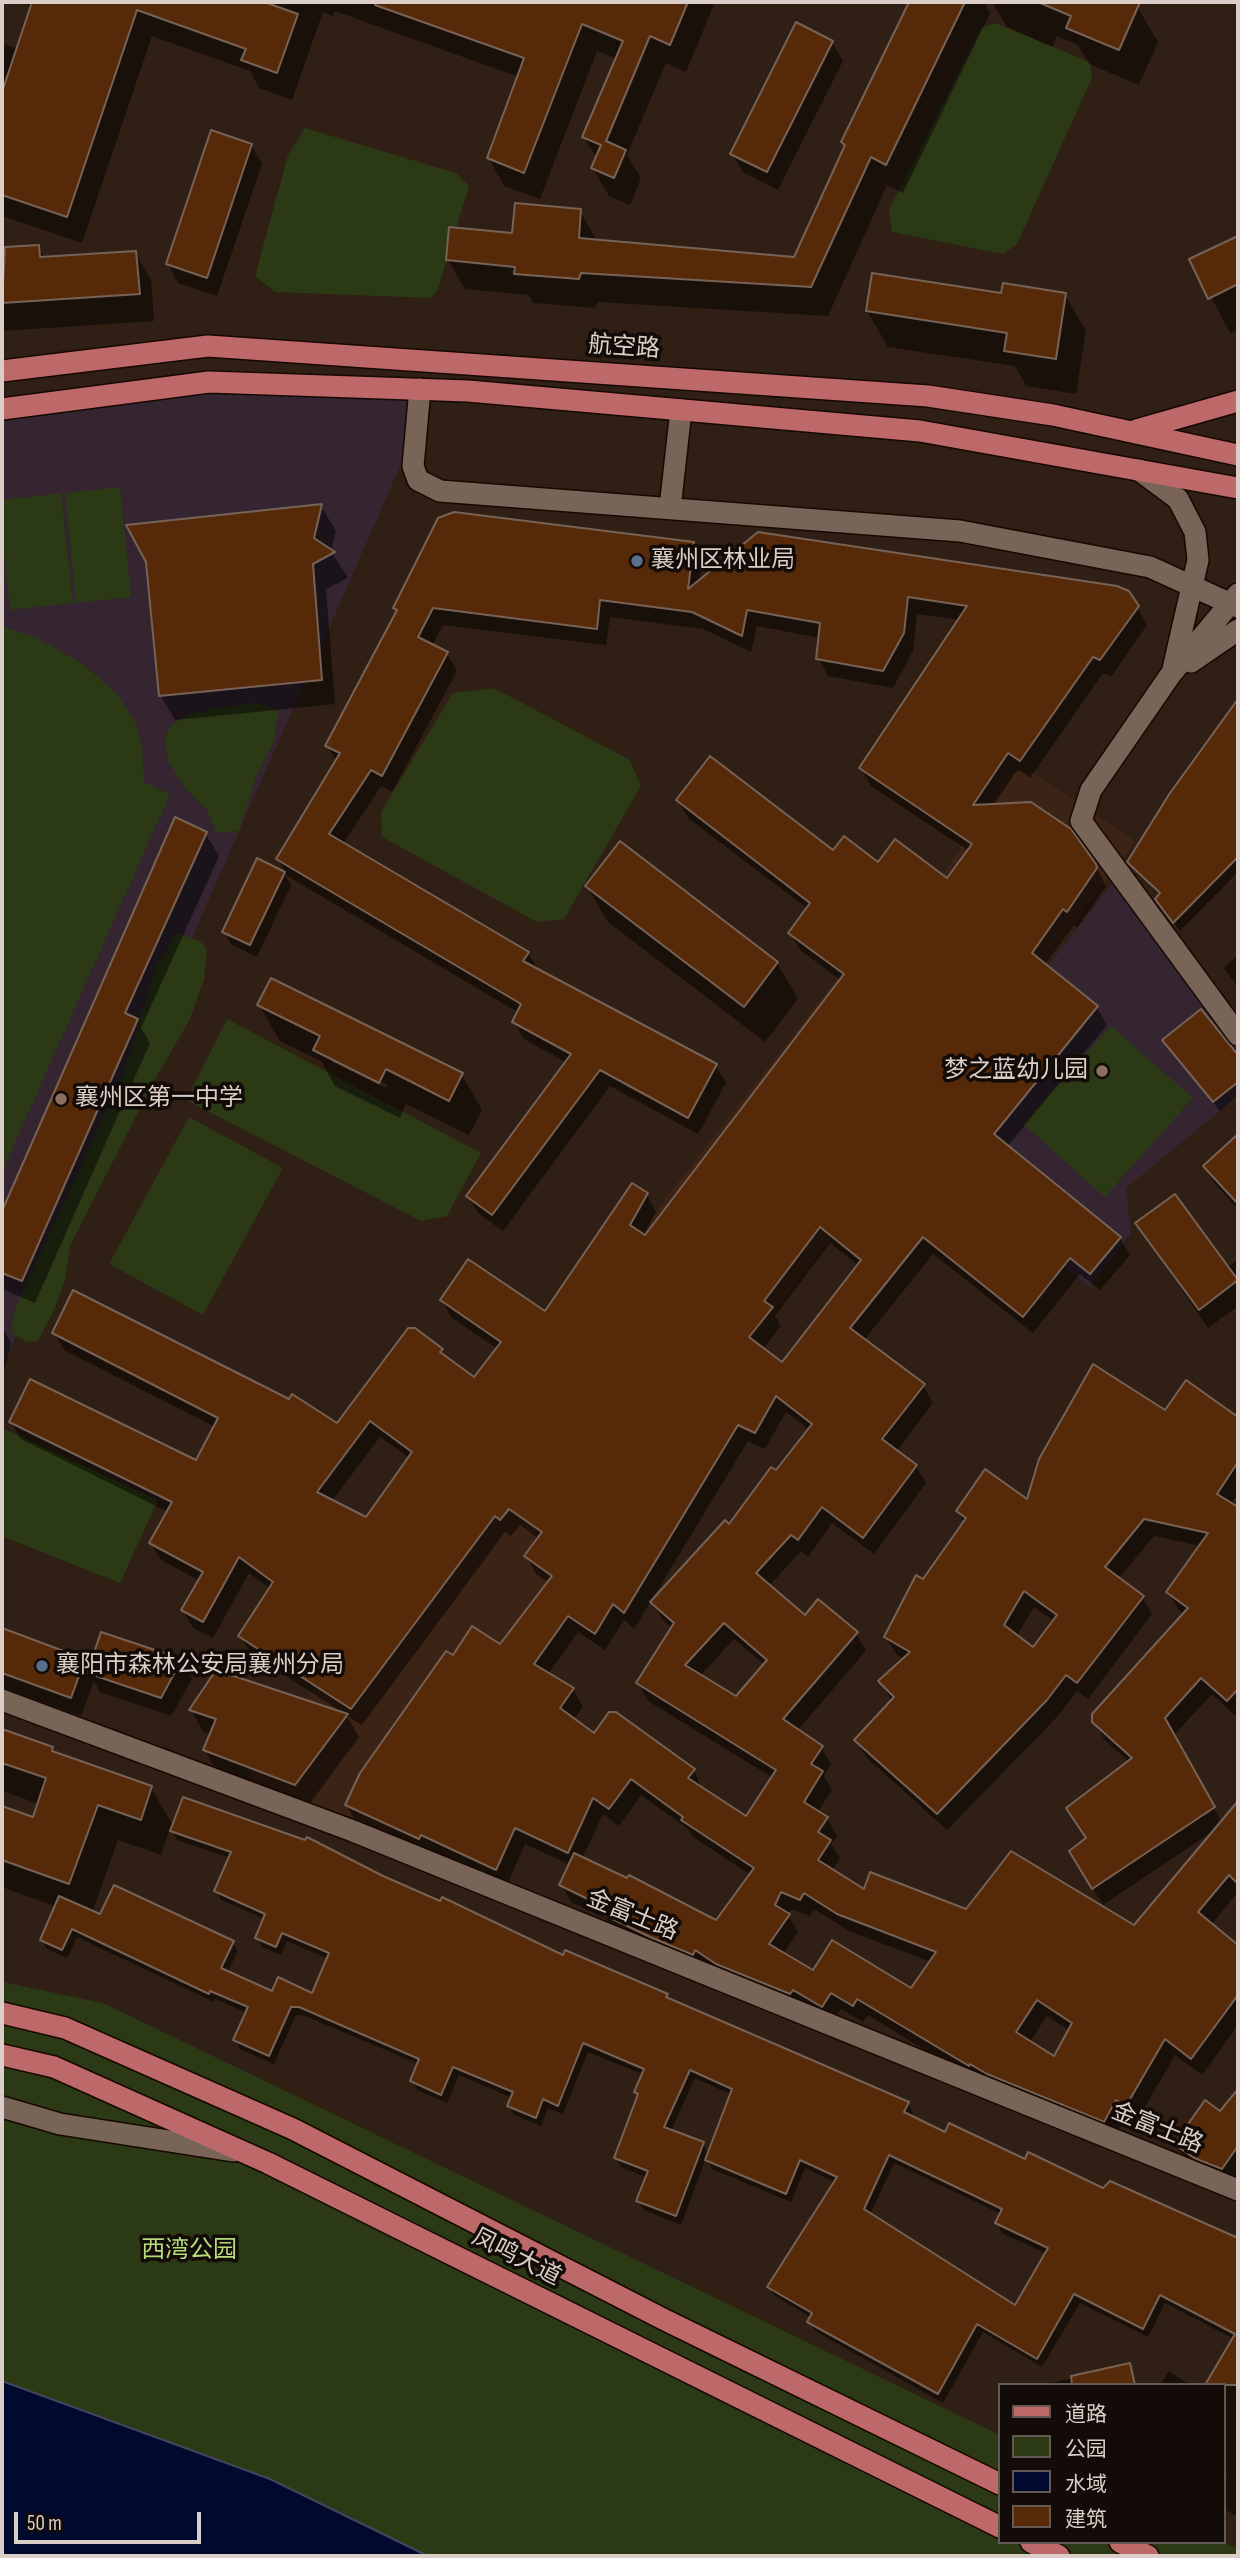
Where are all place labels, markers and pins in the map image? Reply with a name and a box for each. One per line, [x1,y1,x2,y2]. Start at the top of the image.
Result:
place label: 襄州区林业局 [651,547,795,575]
marker: 襄州区林业局 [629,553,645,569]
place label: 梦之蓝幼儿园 [944,1057,1088,1085]
marker: 梦之蓝幼儿园 [1094,1063,1110,1079]
place label: 襄州区第一中学 [75,1085,243,1113]
marker: 襄州区第一中学 [53,1091,69,1107]
place label: 襄阳市森林公安局襄州分局 [56,1652,344,1680]
marker: 襄阳市森林公安局襄州分局 [34,1658,50,1674]

